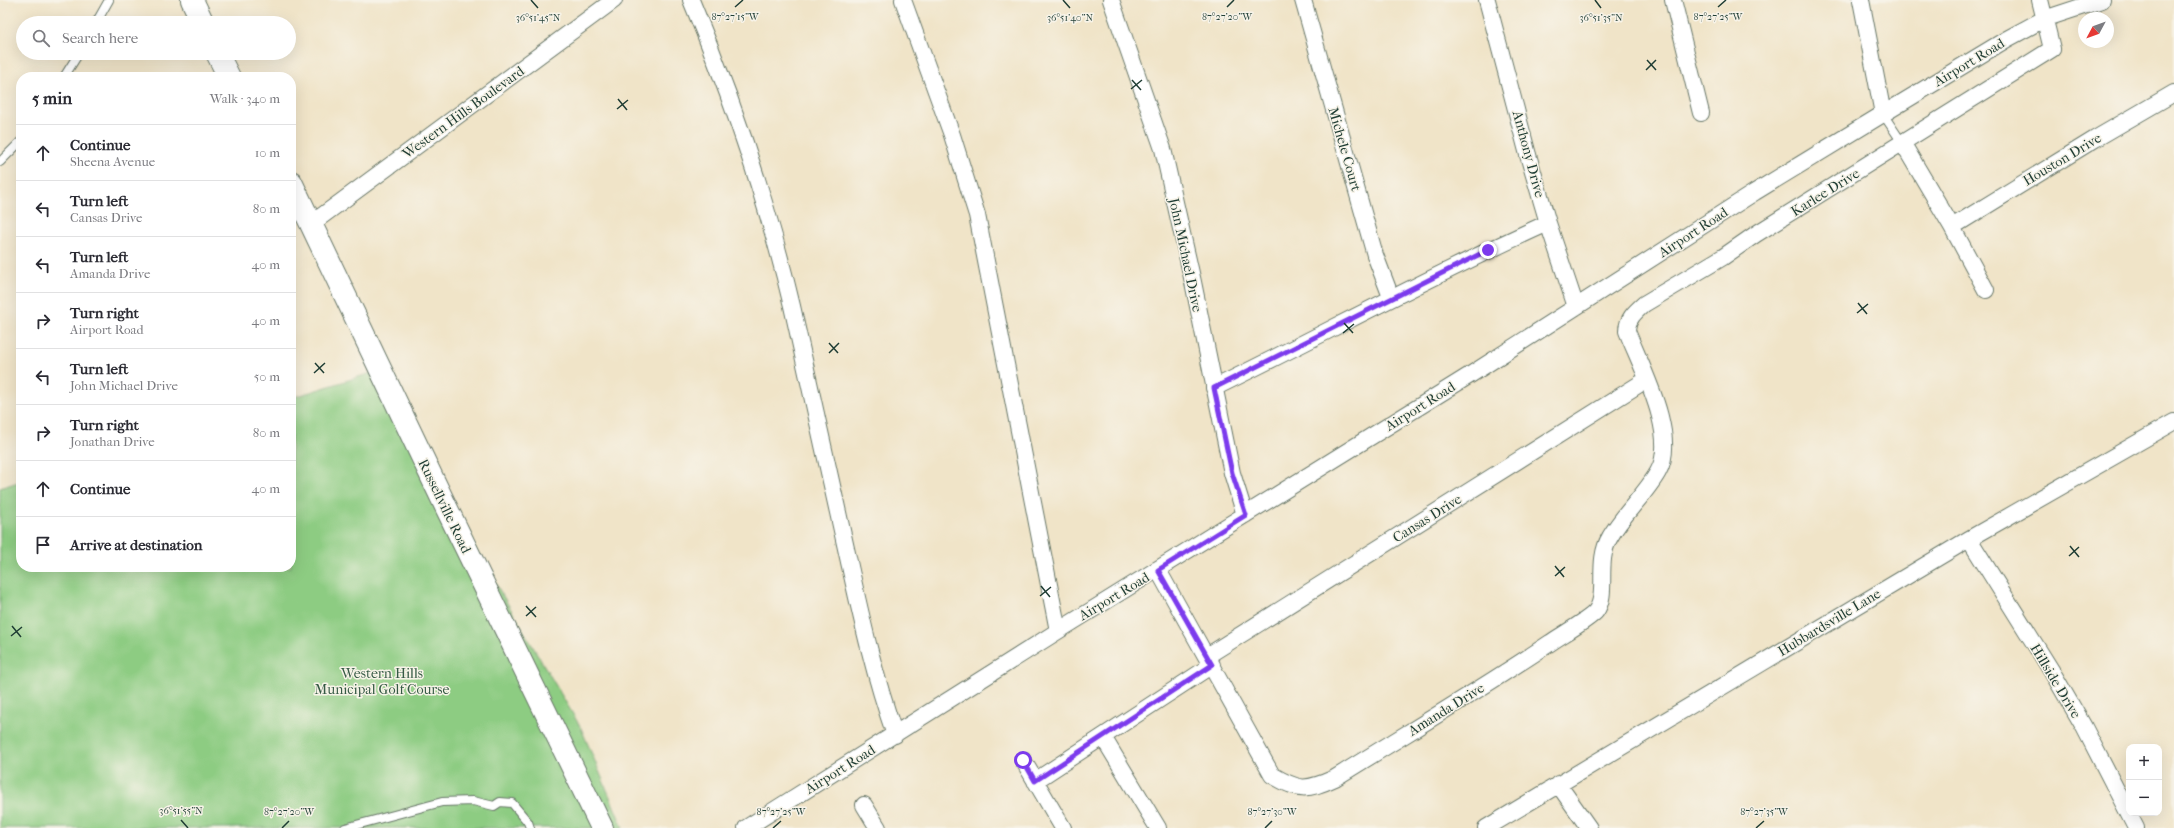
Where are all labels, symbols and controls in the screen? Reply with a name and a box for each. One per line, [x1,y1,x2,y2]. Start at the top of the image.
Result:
text: 87°27'15"W [711,11,760,23]
text: 87°27'20"W [1202,11,1253,23]
text: 87°27'25"W [1694,11,1744,23]
text: 36°51'45"N [516,12,561,24]
text: 36°51'40"N [1047,12,1093,24]
text: 36°51'35"N [1579,12,1623,24]
north arrow [2078,12,2114,48]
search box [16,16,296,60]
icon: search [30,27,52,49]
text: Search here [62,29,138,47]
street label: Airport Road [1930,35,2008,91]
street label: Western Hills Boulevard [398,62,528,163]
text: 5 min [32,88,72,108]
text: Walk · 340 m [210,91,280,106]
street label: Michele Court [1324,105,1365,193]
street label: Anthony Drive [1508,108,1548,199]
street label: Houston Drive [2020,129,2105,189]
text: Continue [70,136,130,154]
icon: ahead [32,142,54,164]
text: 10 m [255,145,280,160]
text: Sheena Avenue [70,154,155,169]
street label: Karlee Drive [1788,165,1863,220]
text: Turn left [70,192,128,210]
street label: John Michael Drive [1165,196,1206,314]
icon: left [32,198,54,220]
text: 80 m [253,201,280,216]
street label: Airport Road [1655,203,1731,262]
text: Cansas Drive [70,210,142,225]
route end [1479,241,1497,259]
text: Turn left [70,248,128,266]
icon: left [32,254,54,276]
text: 40 m [252,257,280,272]
text: Amanda Drive [70,266,150,281]
text: Turn right [70,304,139,322]
icon: right [32,310,54,332]
text: 40 m [252,313,280,328]
text: Airport Road [70,322,144,337]
text: Turn left [70,360,128,378]
icon: left [32,366,54,388]
text: 50 m [254,369,280,384]
text: John Michael Drive [70,378,178,393]
street label: Airport Road [1381,378,1459,435]
text: Turn right [70,416,139,434]
icon: right [32,422,54,444]
text: 80 m [253,425,280,440]
text: Jonathan Drive [70,434,155,449]
street label: Russellville Road [414,456,475,556]
icon: ahead [32,478,54,500]
text: Continue [70,480,130,498]
text: 40 m [252,481,280,496]
street label: Cansas Drive [1390,491,1465,546]
icon: arrive [32,534,54,556]
text: Arrive at destination [70,536,202,554]
street label: Airport Road [1075,569,1153,625]
street label: Hubbardsville Lane [1775,585,1884,660]
street label: Hillside Drive [2027,641,2085,722]
park label: Western Hills Municipal Golf Course [315,665,449,698]
street label: Amanda Drive [1404,679,1488,740]
street label: Airport Road [801,741,879,798]
map controls [2126,744,2162,816]
button: + [2126,744,2162,780]
route start [1014,751,1032,769]
button: − [2126,780,2162,816]
text: 36°51'55"N [159,805,203,817]
text: 87°27'20"W [264,806,315,818]
text: 87°27'25"W [757,806,807,818]
text: 87°27'30"W [1248,806,1298,818]
text: 87°27'35"W [1740,806,1789,818]

